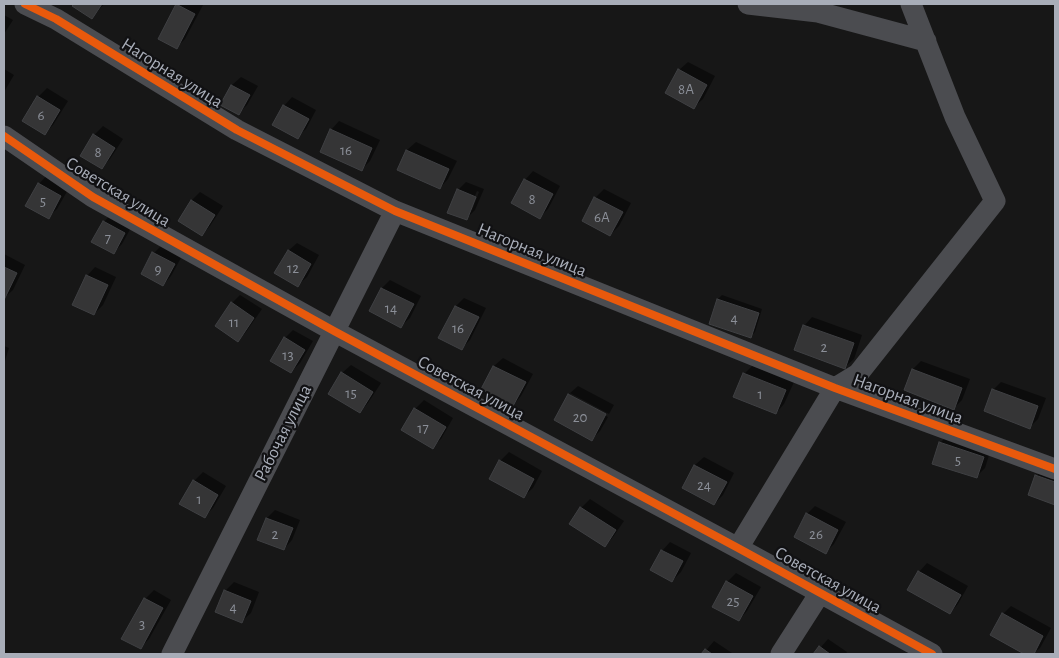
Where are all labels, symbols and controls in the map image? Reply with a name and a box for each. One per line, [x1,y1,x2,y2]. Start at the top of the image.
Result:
street label: Нагорная улица [117,33,227,113]
house number: 8А [678,80,694,98]
house number: 6 [37,106,45,124]
house number: 16 [340,141,352,159]
house number: 8 [94,143,102,161]
street label: Советская улица [62,152,174,232]
house number: 8 [528,190,536,208]
house number: 5 [40,192,46,210]
house number: 6А [594,208,610,226]
street label: Нагорная улица [474,218,590,282]
house number: 7 [105,229,111,247]
house number: 12 [287,259,299,277]
house number: 9 [154,260,162,278]
house number: 14 [385,299,397,317]
house number: 4 [730,309,738,327]
house number: 11 [229,313,239,331]
house number: 16 [452,319,464,337]
house number: 2 [821,338,827,356]
house number: 13 [282,346,294,364]
street label: Советская улица [414,351,528,425]
street label: Нагорная улица [850,369,966,429]
street label: Рабочая улица [249,381,317,485]
house number: 15 [345,384,357,402]
house number: 1 [757,385,763,403]
house number: 20 [573,408,587,426]
house number: 17 [417,419,429,437]
house number: 5 [955,451,961,469]
house number: 24 [697,476,711,494]
house number: 1 [196,490,202,508]
house number: 2 [272,525,278,543]
house number: 26 [809,525,823,543]
street label: Советская улица [771,542,885,618]
house number: 25 [726,592,740,610]
house number: 4 [229,598,237,616]
house number: 3 [139,615,145,633]

